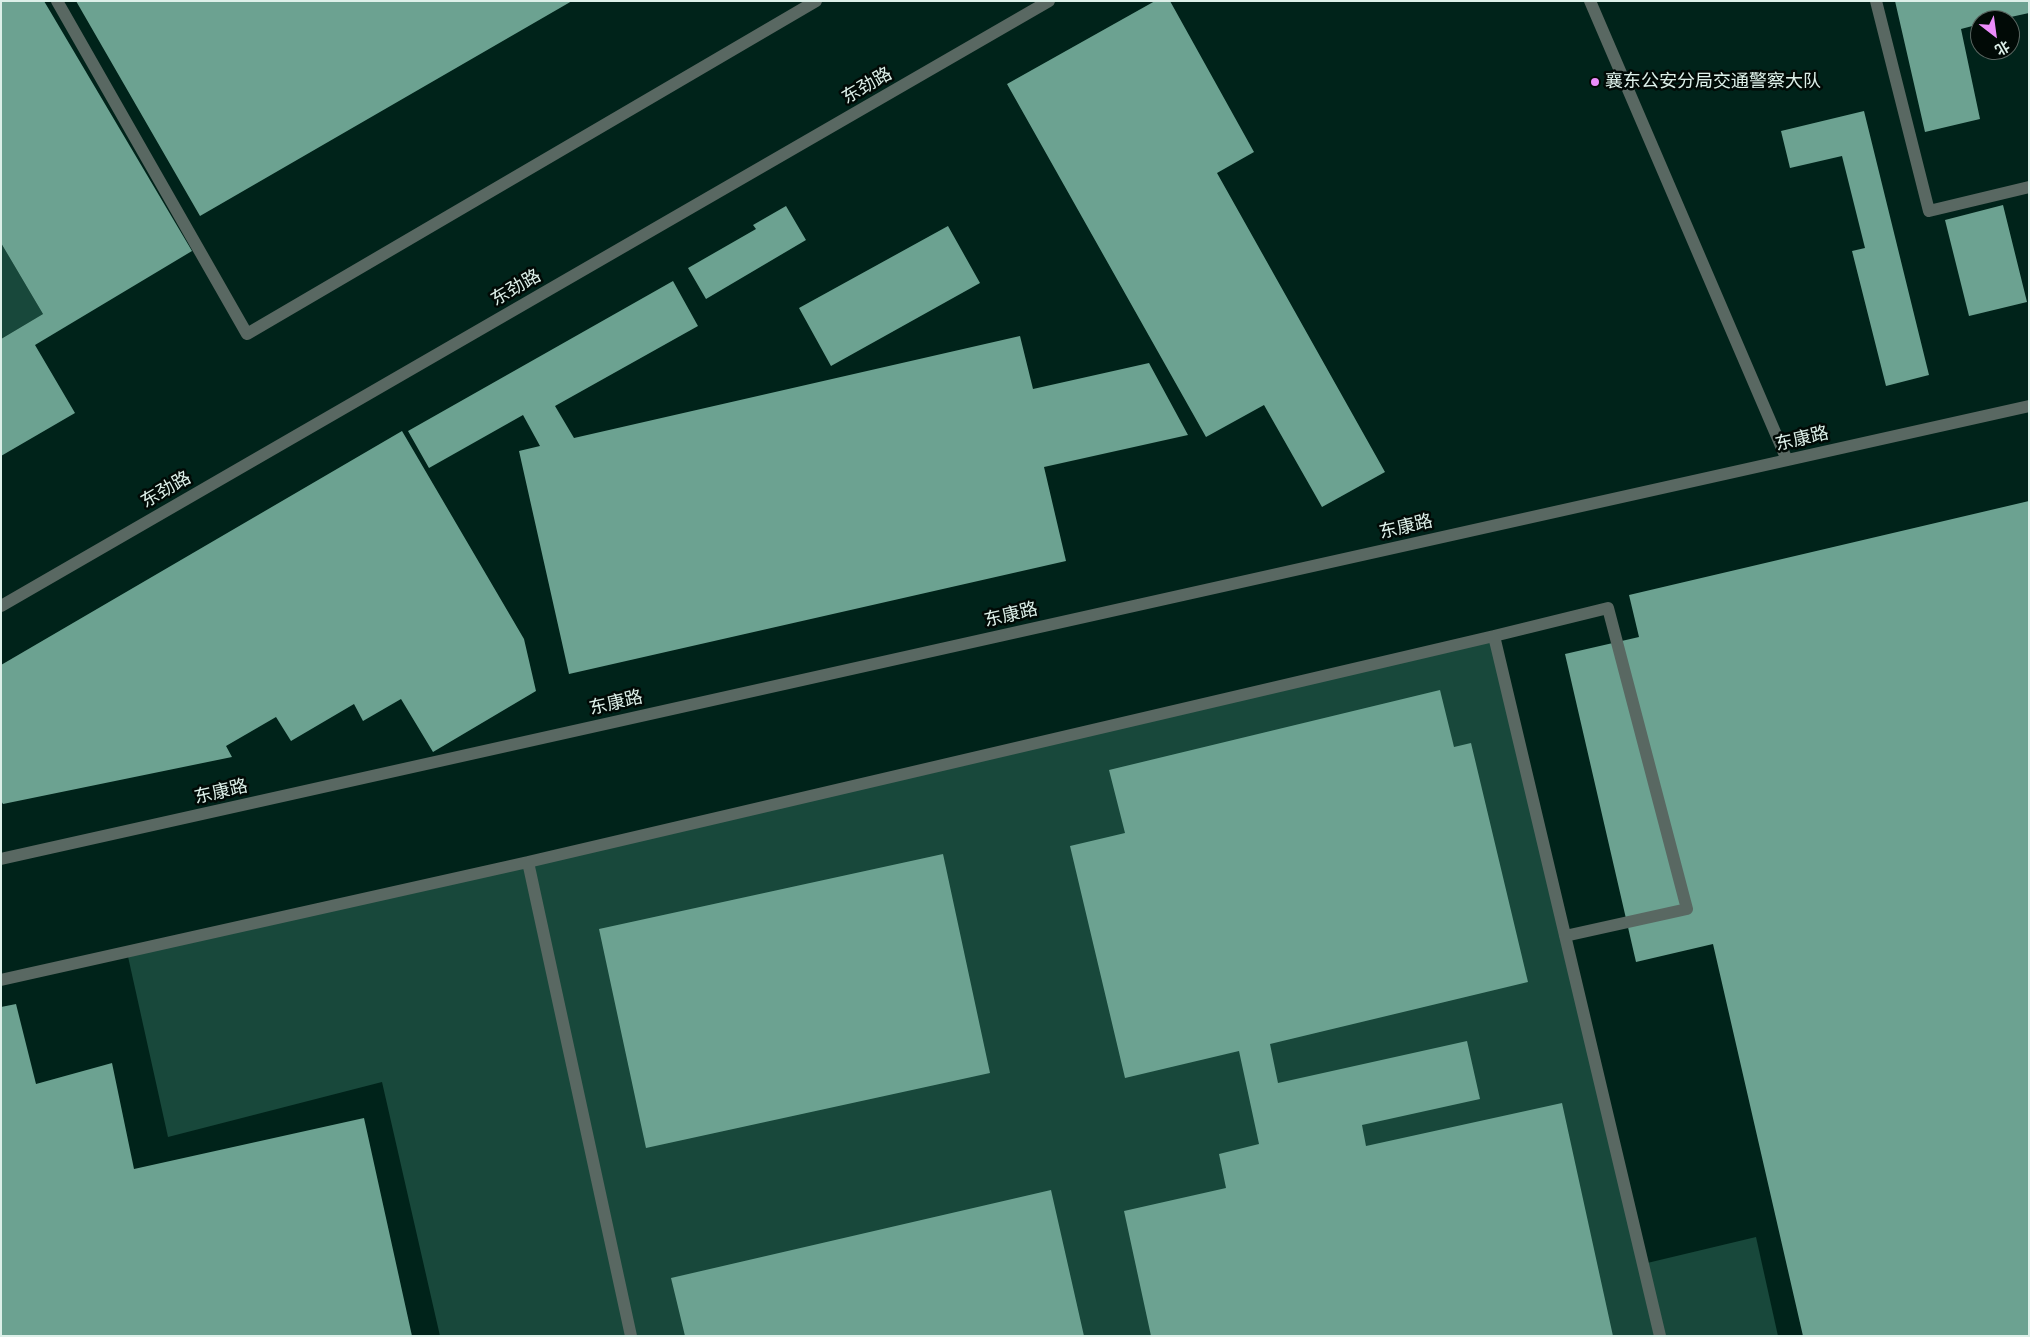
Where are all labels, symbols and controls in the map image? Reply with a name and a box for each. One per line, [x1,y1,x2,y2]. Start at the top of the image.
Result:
north arrow [1970,10,2020,60]
text: 北 [1992,37,2013,58]
street label: 东劲路 [838,63,896,109]
place label: 襄东公安分局交通警察大队 [1605,71,1821,93]
marker: 襄东公安分局交通警察大队 [1589,76,1601,88]
street label: 东劲路 [487,265,545,311]
street label: 东康路 [1773,422,1831,456]
street label: 东劲路 [137,467,195,513]
street label: 东康路 [1377,510,1435,544]
street label: 东康路 [982,598,1040,632]
street label: 东康路 [587,686,645,720]
street label: 东康路 [192,775,250,809]

